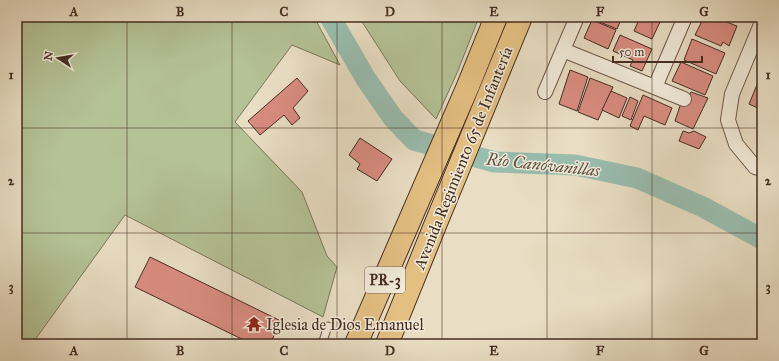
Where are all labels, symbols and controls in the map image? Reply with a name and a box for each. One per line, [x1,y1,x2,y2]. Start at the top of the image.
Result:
text: A [69,4,79,20]
text: B [176,4,185,20]
text: C [280,4,289,20]
text: D [385,4,395,20]
text: E [489,4,499,20]
text: F [596,4,605,20]
text: G [699,4,709,20]
north arrow [38,38,78,78]
scale bar [613,38,702,64]
street label: Avenida Regimiento 65 de Infantería [409,44,517,273]
text: 50 m [619,45,644,59]
text: N [41,49,56,62]
text: 1 [8,67,14,83]
text: 1 [765,67,771,83]
water label: Río Canóvanillas [484,148,602,182]
text: 2 [8,173,15,189]
text: 2 [765,173,772,189]
road number: PR-3 [365,267,405,293]
text: 3 [8,279,14,295]
text: 3 [765,279,771,295]
temple icon: Iglesia de Dios Emanuel [245,315,263,333]
place label: Iglesia de Dios Emanuel [266,315,425,335]
text: A [69,343,79,359]
text: B [176,343,185,359]
text: C [280,343,289,359]
text: D [385,343,395,359]
text: E [489,343,499,359]
text: F [596,343,605,359]
text: G [699,343,709,359]

